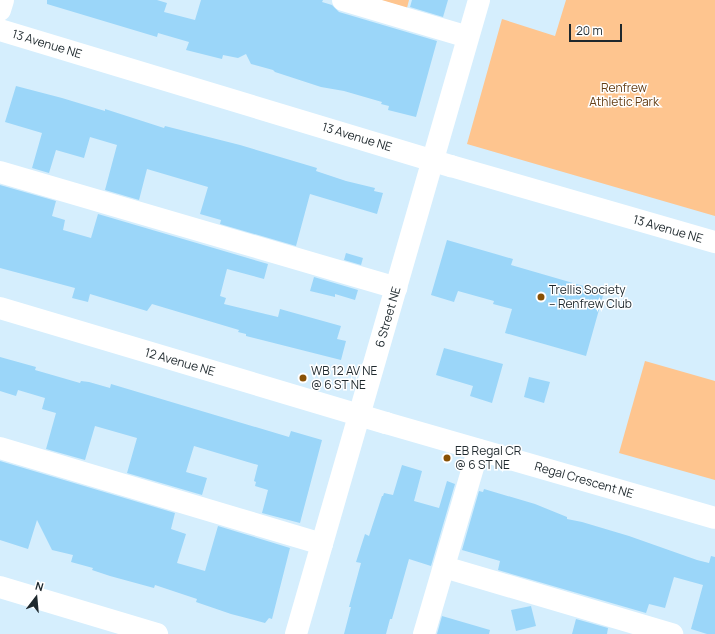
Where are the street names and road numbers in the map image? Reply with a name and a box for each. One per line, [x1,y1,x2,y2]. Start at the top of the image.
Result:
street label: 13 Avenue NE [10,27,84,61]
street label: 13 Avenue NE [320,120,394,154]
street label: 13 Avenue NE [631,212,705,246]
street label: 6 Street NE [372,285,404,349]
street label: 12 Avenue NE [143,345,217,379]
street label: Regal Crescent NE [533,459,635,501]

